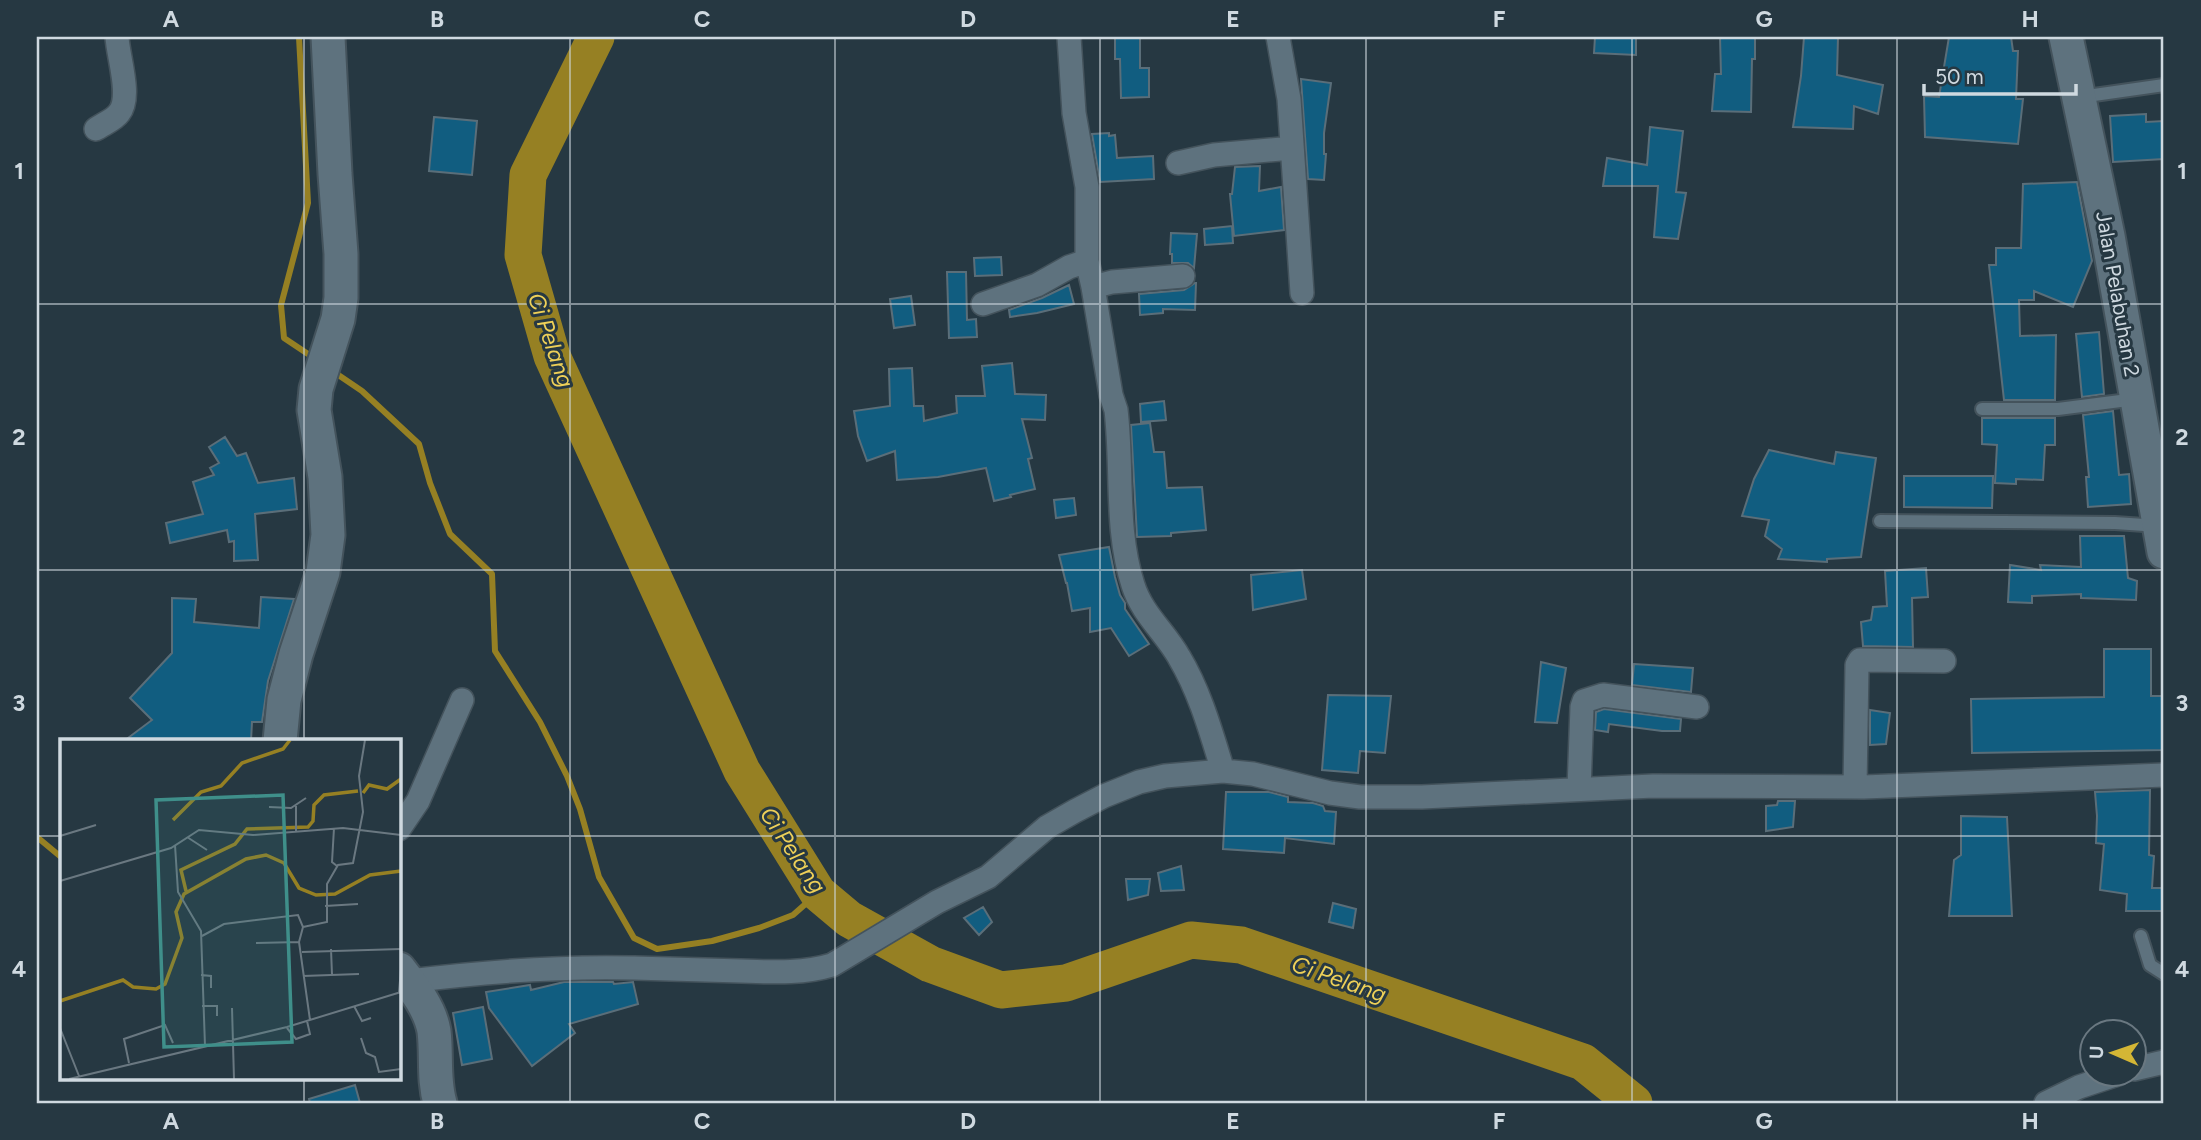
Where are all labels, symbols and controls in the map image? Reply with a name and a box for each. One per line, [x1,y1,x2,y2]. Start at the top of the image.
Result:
text: A [163,5,180,33]
text: B [430,5,444,33]
text: C [694,5,711,33]
text: D [960,5,976,33]
text: E [1226,5,1240,33]
text: F [1493,5,1506,33]
text: G [1755,5,1773,33]
text: H [2021,5,2039,33]
scale bar [1924,52,2077,96]
text: 50 m [1935,64,1984,89]
text: 1 [14,157,24,185]
text: 1 [2177,157,2187,185]
street label: Jalan Pelabuhan 2 [2091,209,2145,379]
water label: Ci Pelang [522,289,580,391]
text: 2 [12,423,26,451]
text: 2 [2175,423,2189,451]
text: 3 [13,689,25,717]
text: 3 [2176,689,2188,717]
inset map [60,739,401,1080]
water label: Ci Pelang [754,801,832,899]
water label: Ci Pelang [1288,950,1390,1008]
text: 4 [12,955,26,983]
text: 4 [2175,955,2189,983]
north arrow [2078,1018,2148,1088]
text: U [2085,1045,2108,1060]
text: A [163,1107,180,1135]
text: B [430,1107,444,1135]
text: C [694,1107,711,1135]
text: D [960,1107,976,1135]
text: E [1226,1107,1240,1135]
text: F [1493,1107,1506,1135]
text: G [1755,1107,1773,1135]
text: H [2021,1107,2039,1135]

